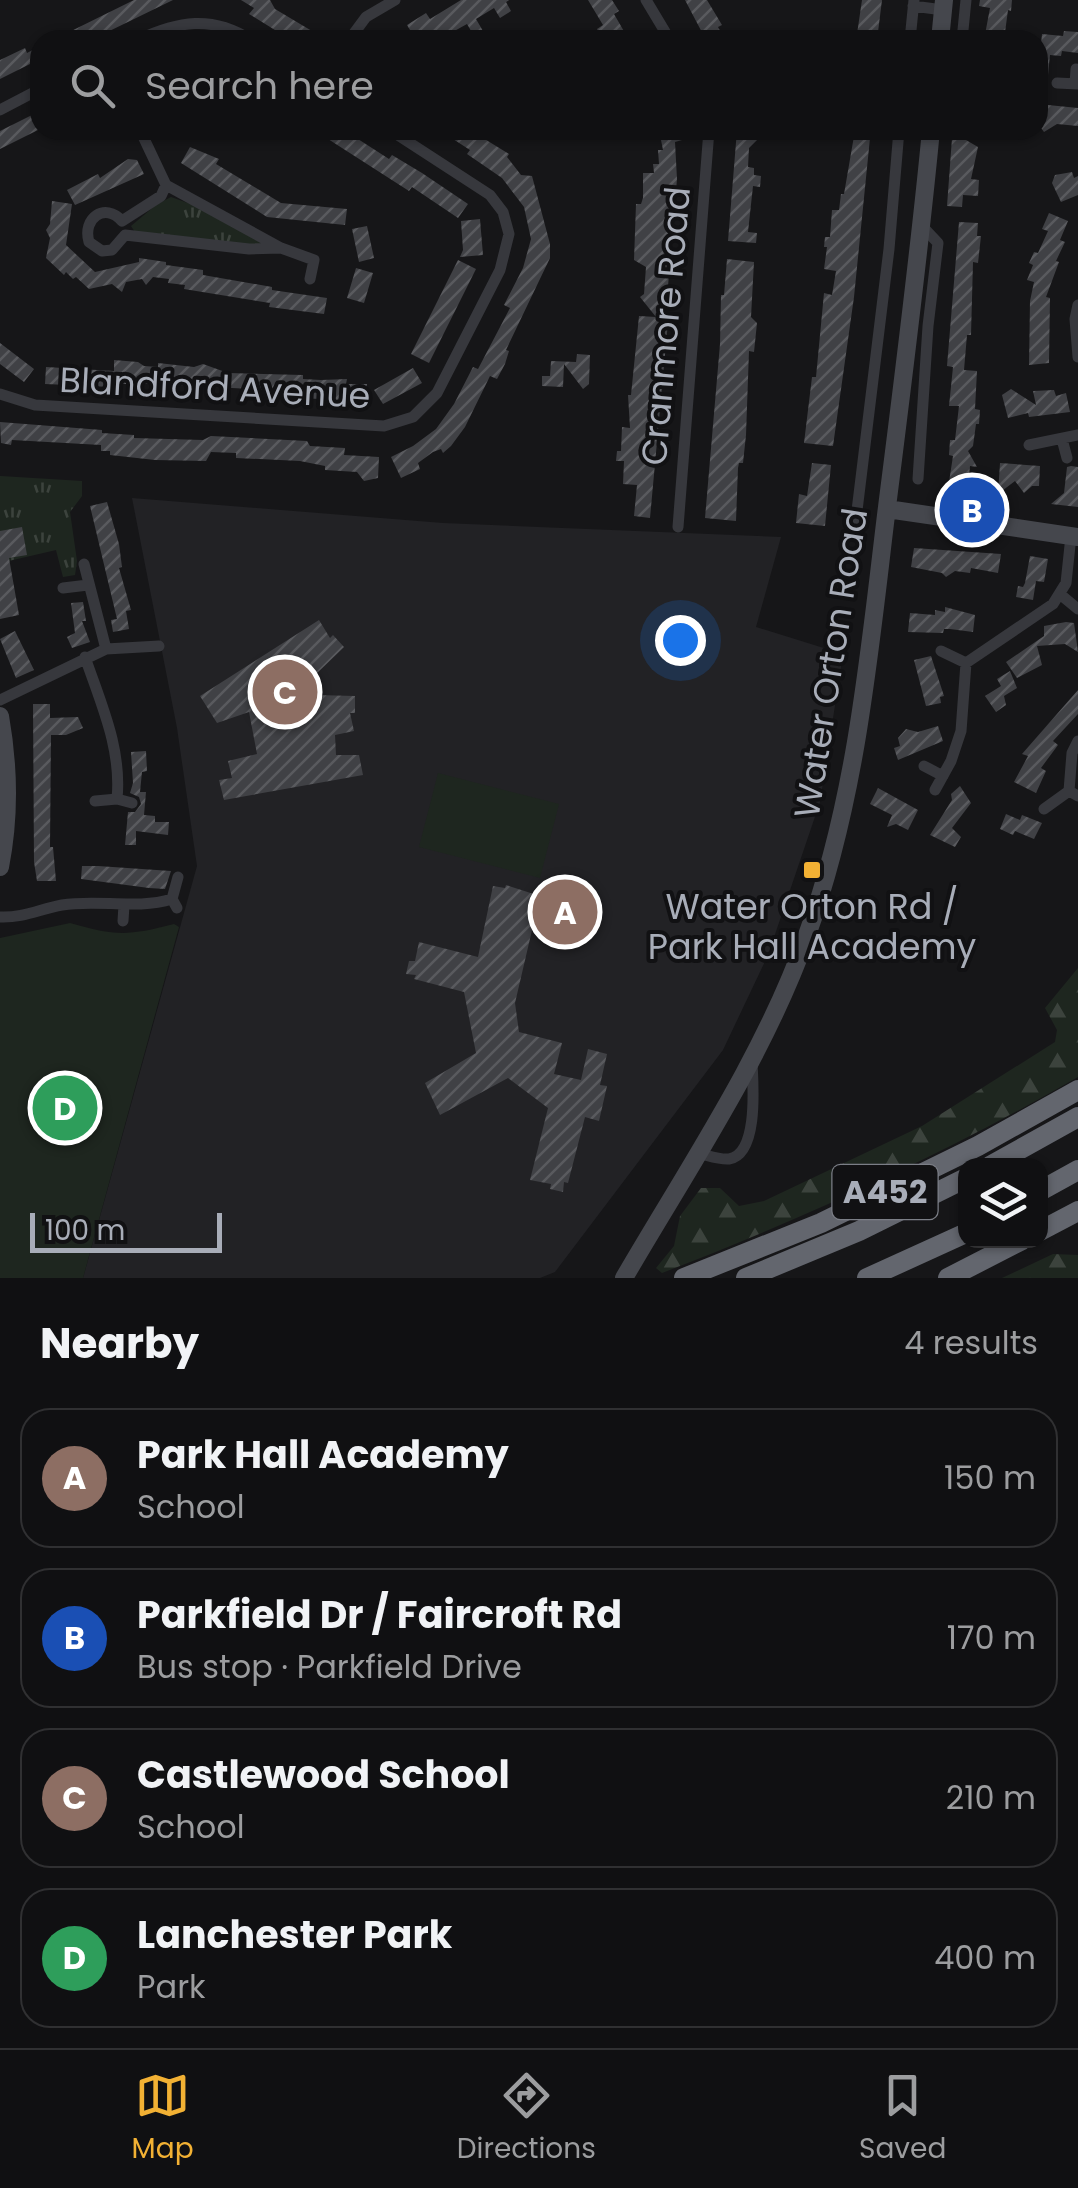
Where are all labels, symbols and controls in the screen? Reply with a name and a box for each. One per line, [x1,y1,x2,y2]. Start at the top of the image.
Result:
search box [30,30,1048,140]
icon: search [65,58,120,113]
text: Search here [145,59,374,112]
street label: Cranmore Road [629,185,702,467]
street label: Blandford Avenue [58,355,372,420]
pin: B [940,472,1004,548]
street label: Water Orton Road [782,504,879,821]
your location [655,615,706,666]
pin: C [252,654,318,730]
marker: Water Orton Rd / Park Hall Academy [801,859,823,881]
pin: A [532,874,598,950]
place label: Water Orton Rd / Park Hall Academy [648,882,976,971]
pin: D [32,1070,98,1146]
map controls [958,1158,1048,1248]
button: layers [958,1158,1048,1248]
road number: A452 [832,1165,938,1219]
scale bar [30,1208,222,1252]
text: 100 m [45,1211,125,1250]
text: Nearby [40,1314,199,1373]
text: 4 results [904,1320,1038,1365]
text: Park Hall Academy [137,1428,509,1481]
text: A [63,1455,86,1500]
text: 150 m [944,1455,1036,1500]
text: School [137,1484,245,1529]
text: Parkfield Dr / Faircroft Rd [137,1588,622,1641]
text: B [64,1615,85,1660]
text: 170 m [947,1615,1036,1660]
text: Bus stop · Parkfield Drive [137,1644,522,1689]
text: Castlewood School [137,1748,510,1801]
text: C [62,1775,87,1820]
text: 210 m [946,1775,1036,1820]
text: School [137,1804,245,1849]
text: Lanchester Park [137,1908,452,1961]
text: D [63,1935,86,1980]
text: 400 m [934,1935,1036,1980]
text: Park [137,1964,206,2009]
tab: Map [132,2068,194,2170]
tab: Directions [457,2068,596,2170]
tab: Saved [859,2068,946,2170]

